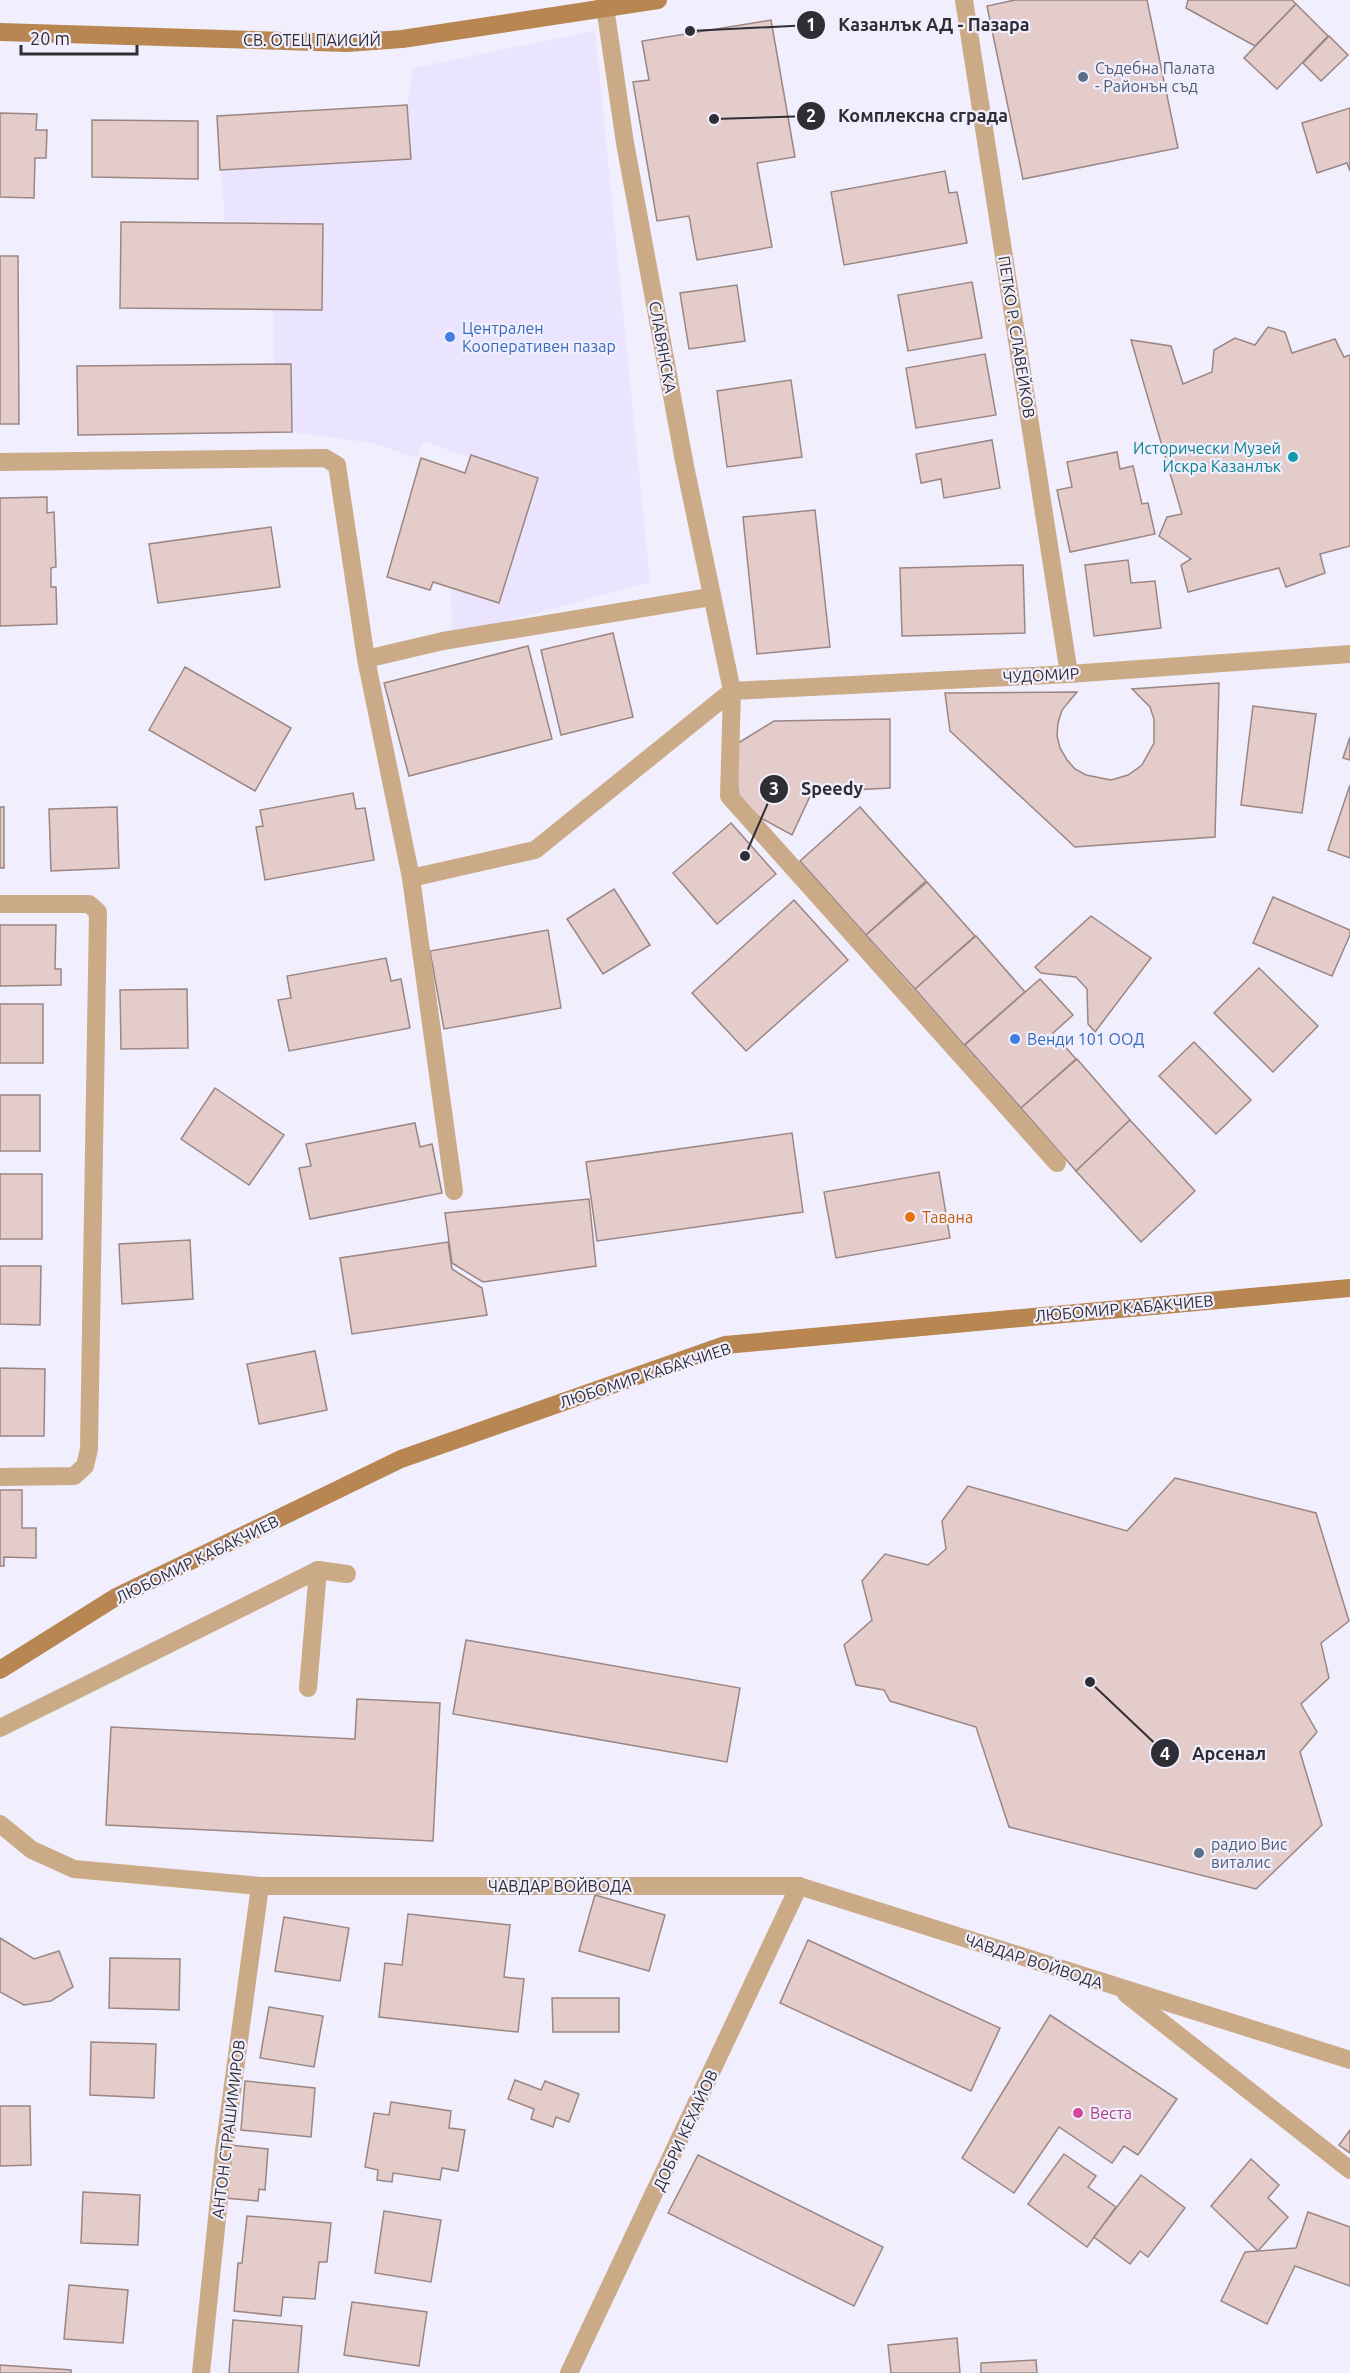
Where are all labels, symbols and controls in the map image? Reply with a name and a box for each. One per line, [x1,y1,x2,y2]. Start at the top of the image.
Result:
callout: Казанлък АД - Пазара [796,7,1042,43]
text: 1 [806,14,816,34]
text: Казанлък АД - Пазара [838,14,1030,34]
scale bar [21,18,136,56]
text: 20 m [30,28,70,48]
street label: СВ. ОТЕЦ ПАИСИЙ [243,30,381,49]
place label: Съдебна Палата - Районън съд [1095,59,1215,95]
marker: Съдебна Палата - Районън съд [1076,70,1090,84]
callout: Комплексна сграда [796,98,1020,134]
text: 2 [806,105,816,125]
text: Комплексна сграда [838,105,1008,125]
street label: ПЕТКО Р. СЛАВЕЙКОВ [995,254,1040,420]
street label: СЛАВЯНСКА [646,300,680,395]
place label: Централен Кооперативен пазар [462,319,616,355]
marker: Централен Кооперативен пазар [443,330,457,344]
place label: Исторически Музей Искра Казанлък [1133,439,1281,475]
marker: Исторически Музей Искра Казанлък [1286,450,1300,464]
street label: ЧУДОМИР [1002,664,1080,686]
callout: Speedy [759,771,875,807]
text: 3 [769,778,779,798]
text: Speedy [801,778,863,798]
place label: Венди 101 ООД [1027,1030,1144,1048]
marker: Венди 101 ООД [1008,1032,1022,1046]
place label: Тавана [922,1208,973,1226]
marker: Тавана [903,1210,917,1224]
street label: ЛЮБОМИР КАБАКЧИЕВ [1034,1291,1214,1325]
street label: ЛЮБОМИР КАБАКЧИЕВ [557,1339,733,1411]
street label: ЛЮБОМИР КАБАКЧИЕВ [112,1512,282,1606]
callout: Арсенал [1150,1735,1278,1771]
text: 4 [1160,1743,1170,1763]
text: Арсенал [1192,1743,1266,1763]
place label: радио Вис виталис [1211,1835,1288,1871]
marker: радио Вис виталис [1192,1846,1206,1860]
street label: ЧАВДАР ВОЙВОДА [488,1876,633,1895]
street label: ЧАВДАР ВОЙВОДА [963,1929,1106,1992]
street label: АНТОН СТРАШИМИРОВ [208,2038,248,2220]
street label: ДОБРИ КЕХАЙОВ [648,2066,721,2193]
place label: Веста [1090,2104,1132,2122]
marker: Веста [1071,2106,1085,2120]

